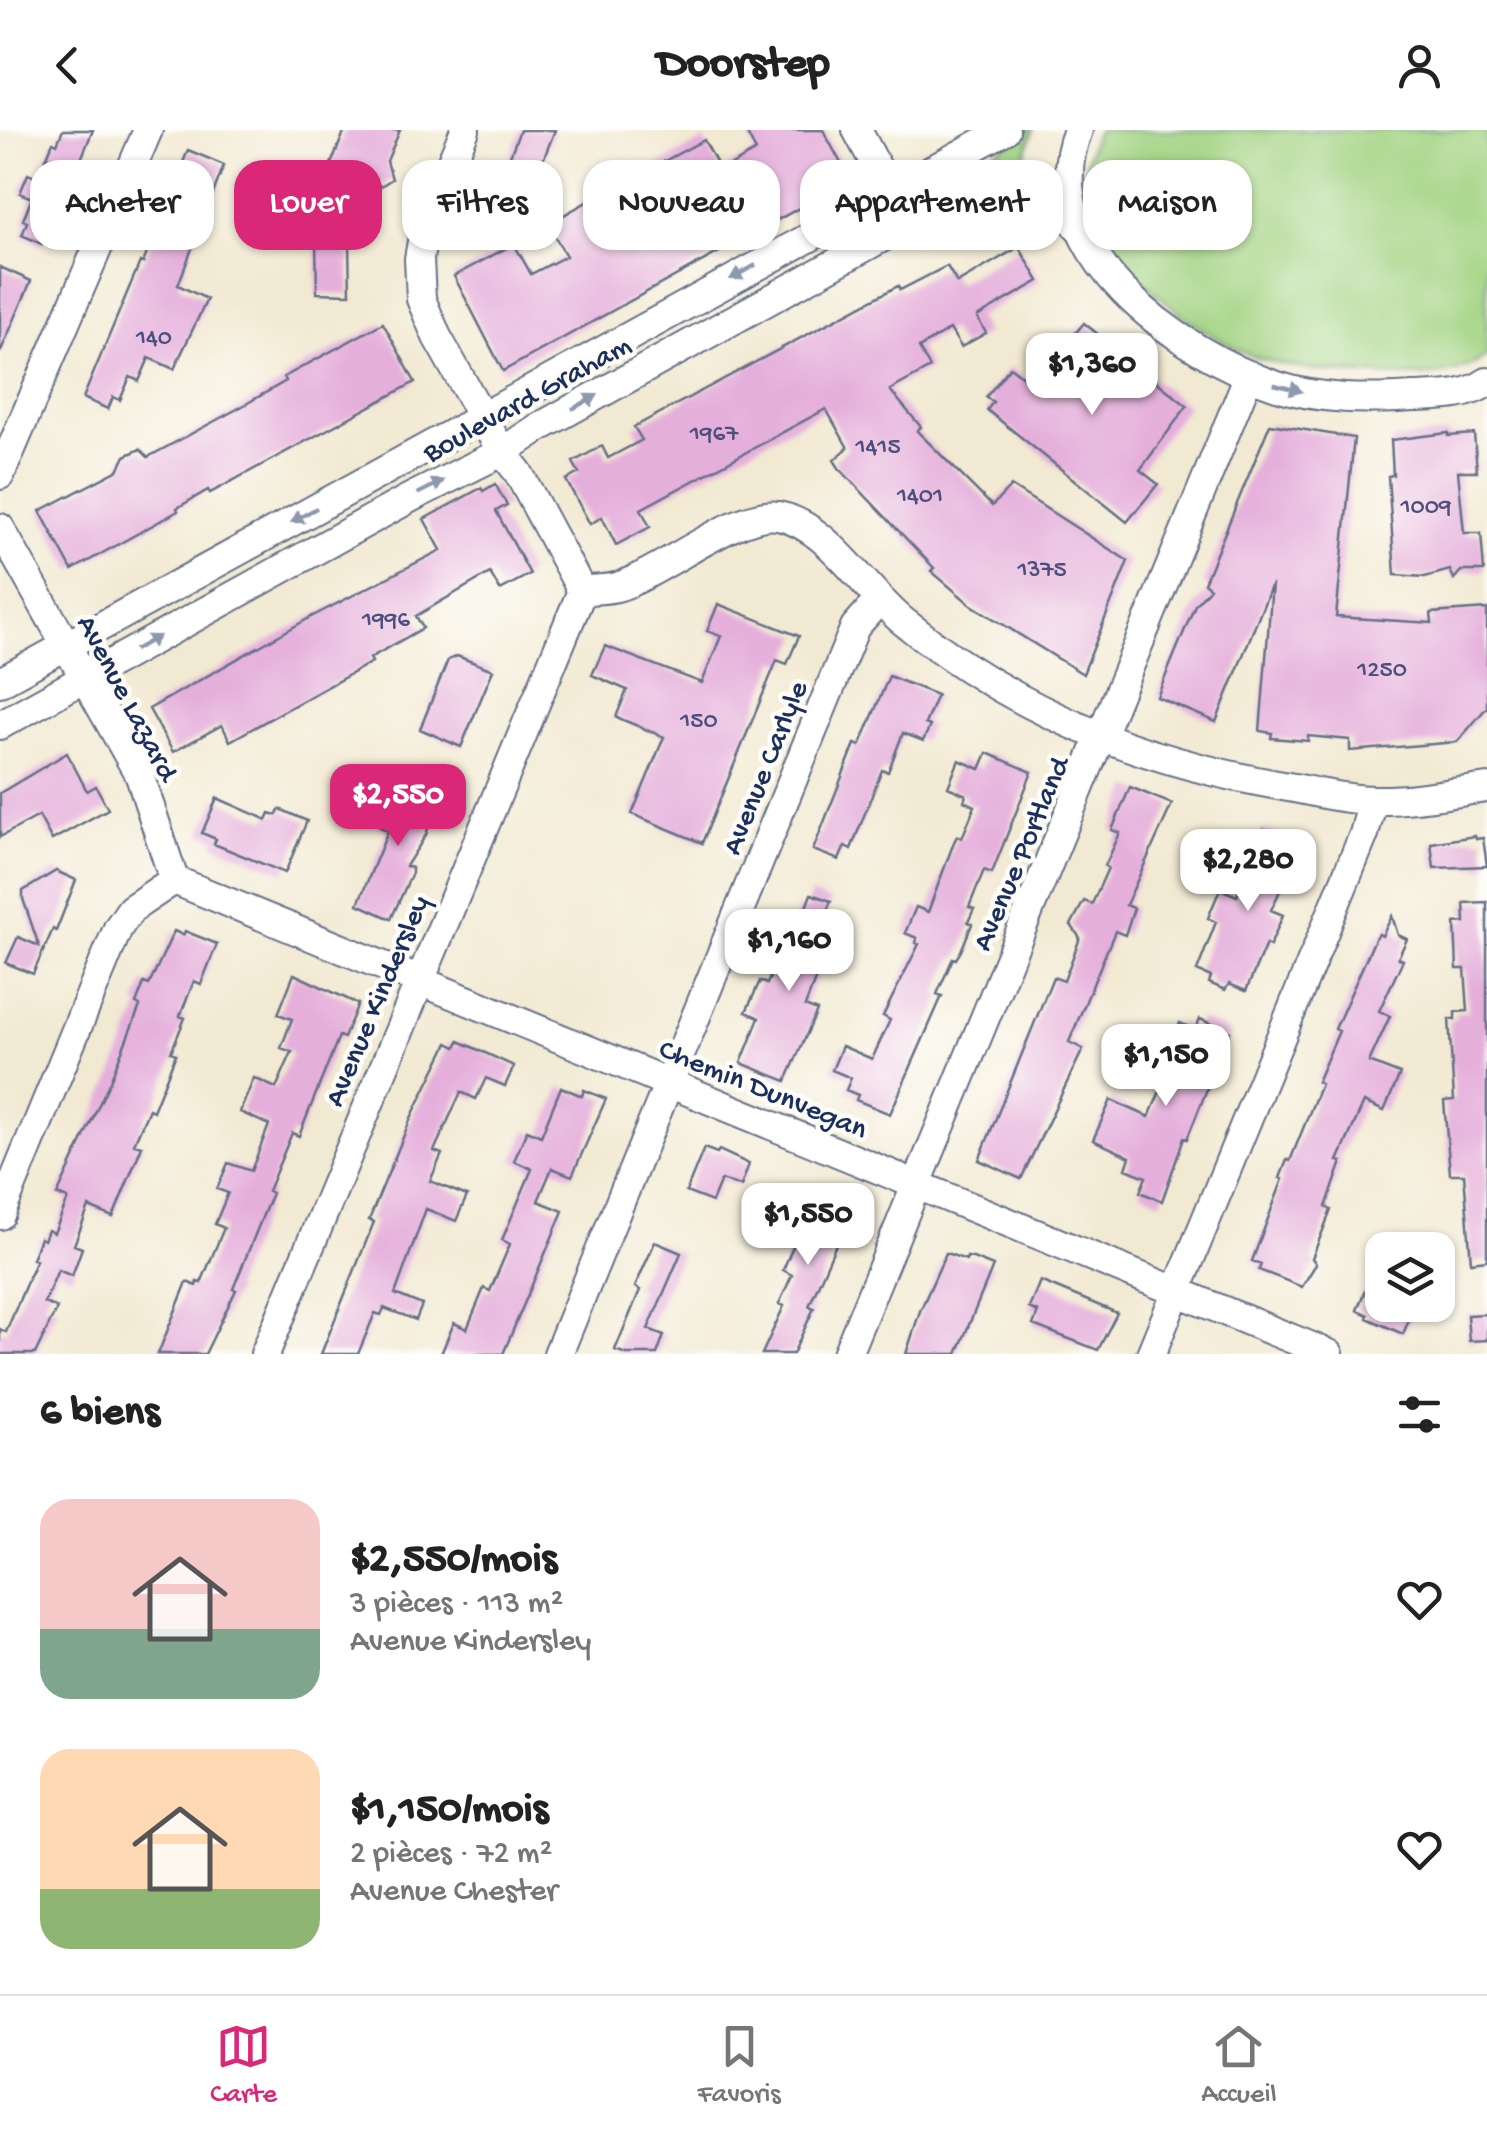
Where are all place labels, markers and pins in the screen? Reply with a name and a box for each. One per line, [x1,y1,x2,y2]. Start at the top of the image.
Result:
pin: $1,360 [1011,333,1173,418]
pin: $2,550 [317,764,479,849]
pin: $2,280 [1167,829,1329,914]
pin: $1,160 [708,909,870,994]
pin: $1,150 [1085,1024,1247,1109]
pin: $1,550 [727,1183,889,1268]

